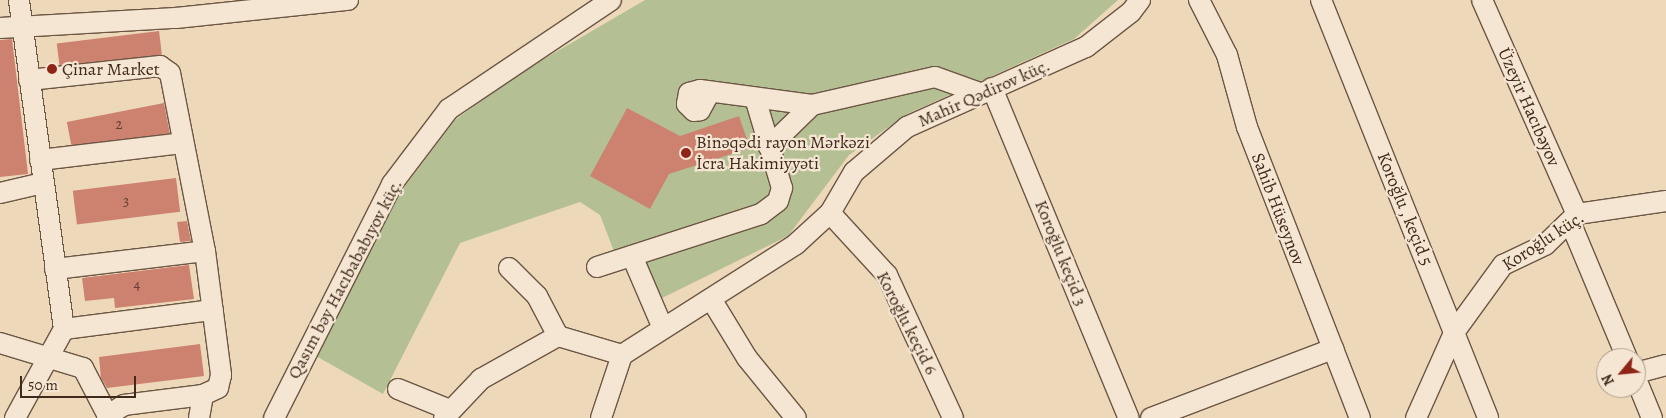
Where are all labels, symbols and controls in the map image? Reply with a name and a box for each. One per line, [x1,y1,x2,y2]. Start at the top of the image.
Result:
street label: Üzeyir Hacıbəyov [1493,44,1565,170]
street label: Mahir Qədirov küç. [915,54,1053,132]
place label: Çinar Market [62,58,160,80]
marker: Çinar Market [46,63,58,75]
house number: 2 [115,116,123,134]
place label: Binəqədi rayon Mərkəzi İcra Hakimiyyəti [696,132,870,174]
marker: Binəqədi rayon Mərkəzi İcra Hakimiyyəti [680,147,692,159]
street label: Koroğlu , keçid 5 [1372,149,1438,269]
street label: Sahib Hüseynov [1247,150,1309,268]
street label: Qasım bəy Hacıbababıyov küç. [283,175,407,383]
house number: 3 [123,193,129,211]
street label: Koroğlu keçid 3 [1030,197,1092,309]
street label: Koroğlu küç. [1498,207,1588,275]
street label: Koroğlu keçid 6 [872,268,942,378]
house number: 4 [134,276,140,294]
north arrow [1596,348,1646,398]
scale bar [22,366,139,398]
text: N [1597,371,1619,389]
text: 50 m [28,375,58,395]

